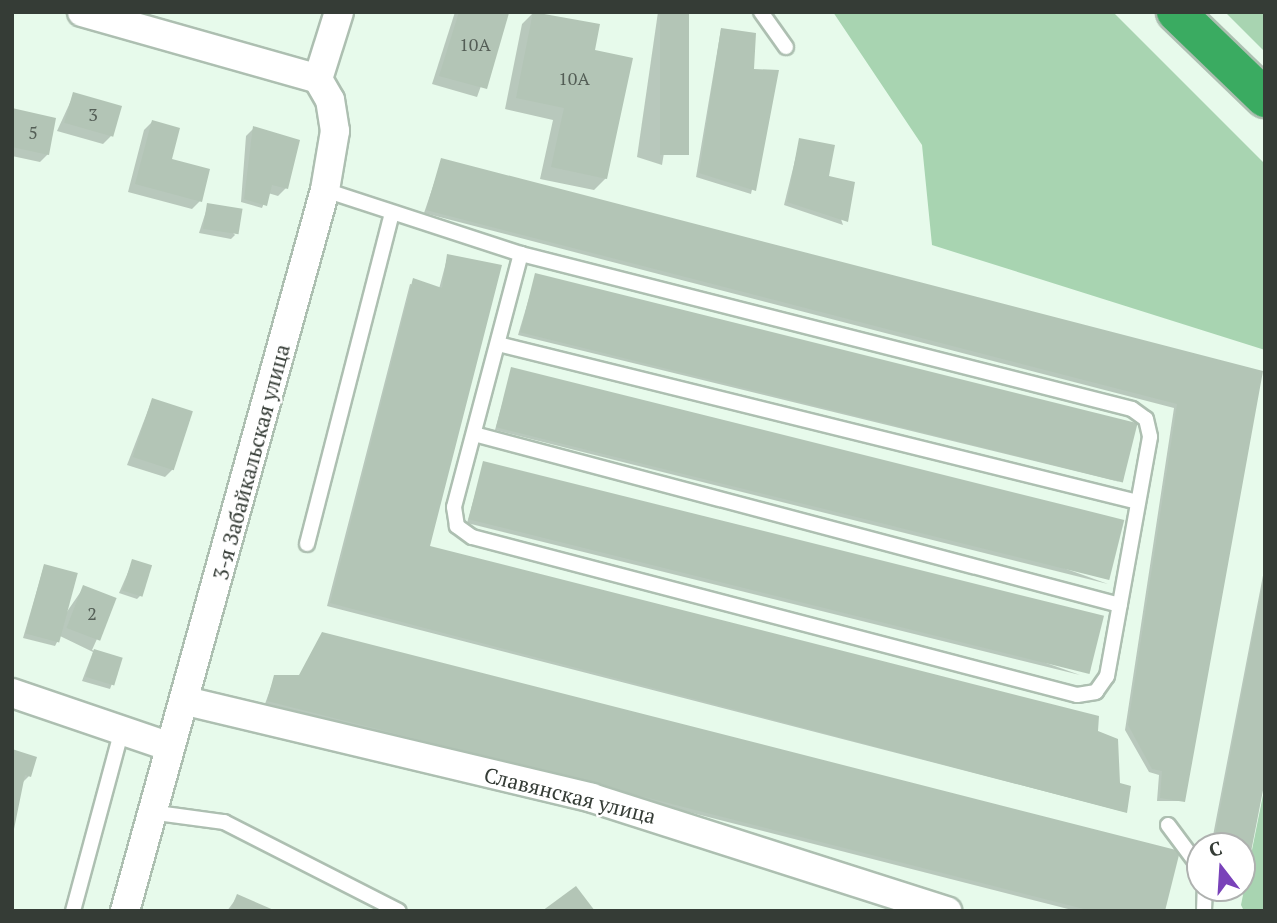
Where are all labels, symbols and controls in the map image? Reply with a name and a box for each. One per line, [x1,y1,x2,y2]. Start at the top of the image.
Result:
house number: 10А [459,33,491,55]
house number: 10А [558,67,590,89]
house number: 3 [88,103,98,125]
house number: 5 [28,121,38,143]
street label: 3-я Забайкальская улица [207,341,295,583]
house number: 2 [87,602,97,624]
street label: Славянская улица [482,761,658,829]
north arrow [1186,832,1256,902]
text: С [1206,835,1225,862]

